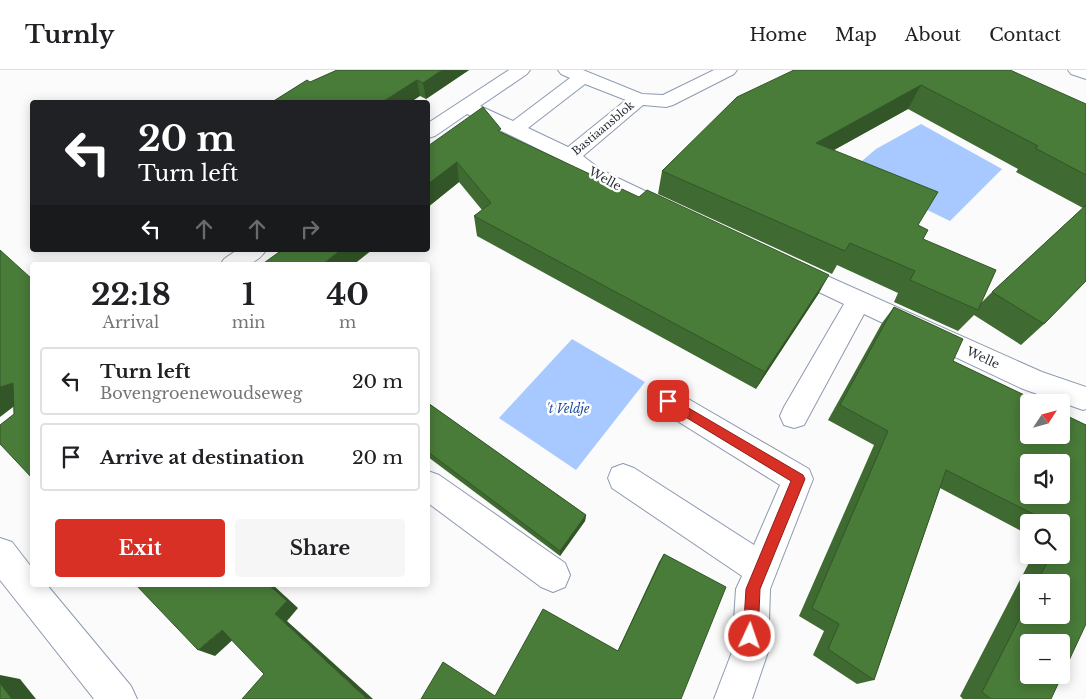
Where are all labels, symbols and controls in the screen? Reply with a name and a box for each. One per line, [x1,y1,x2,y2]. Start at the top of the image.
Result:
text: Turnly [25,20,114,49]
text: Home [749,24,807,46]
text: Map [835,24,877,46]
text: About [905,24,961,46]
text: Contact [989,24,1061,46]
street label: Bastiaansblok [569,98,637,158]
text: 20 m [138,117,235,160]
icon: left [55,120,120,185]
text: Turn left [138,160,238,187]
street label: Welle [586,163,624,194]
icon: left [137,215,165,243]
icon: ahead [190,215,218,243]
icon: ahead [243,215,271,243]
icon: right [296,215,324,243]
text: 22:18 [91,276,171,313]
text: 1 [242,276,255,313]
text: 40 [326,276,369,313]
text: Arrival [103,312,159,332]
text: min [232,312,265,332]
text: m [339,312,356,332]
street label: Welle [963,343,1002,372]
text: Turn left [100,360,191,383]
icon: left [57,367,85,395]
text: 20 m [352,370,403,393]
pin [647,380,689,422]
text: Bovengroenewoudseweg [100,383,302,403]
icon: arrive [654,387,682,415]
north arrow [1020,394,1070,444]
map controls [1020,394,1070,684]
park label: 't Veldje [547,401,590,416]
icon: arrive [57,443,85,471]
text: Arrive at destination [100,446,304,469]
text: 20 m [352,446,403,469]
button: sound [1020,454,1070,504]
button: search [1020,514,1070,564]
button: Exit [55,519,225,577]
button: Share [235,519,405,577]
button: + [1020,574,1070,624]
position arrow [723,609,775,661]
button: − [1020,634,1070,684]

